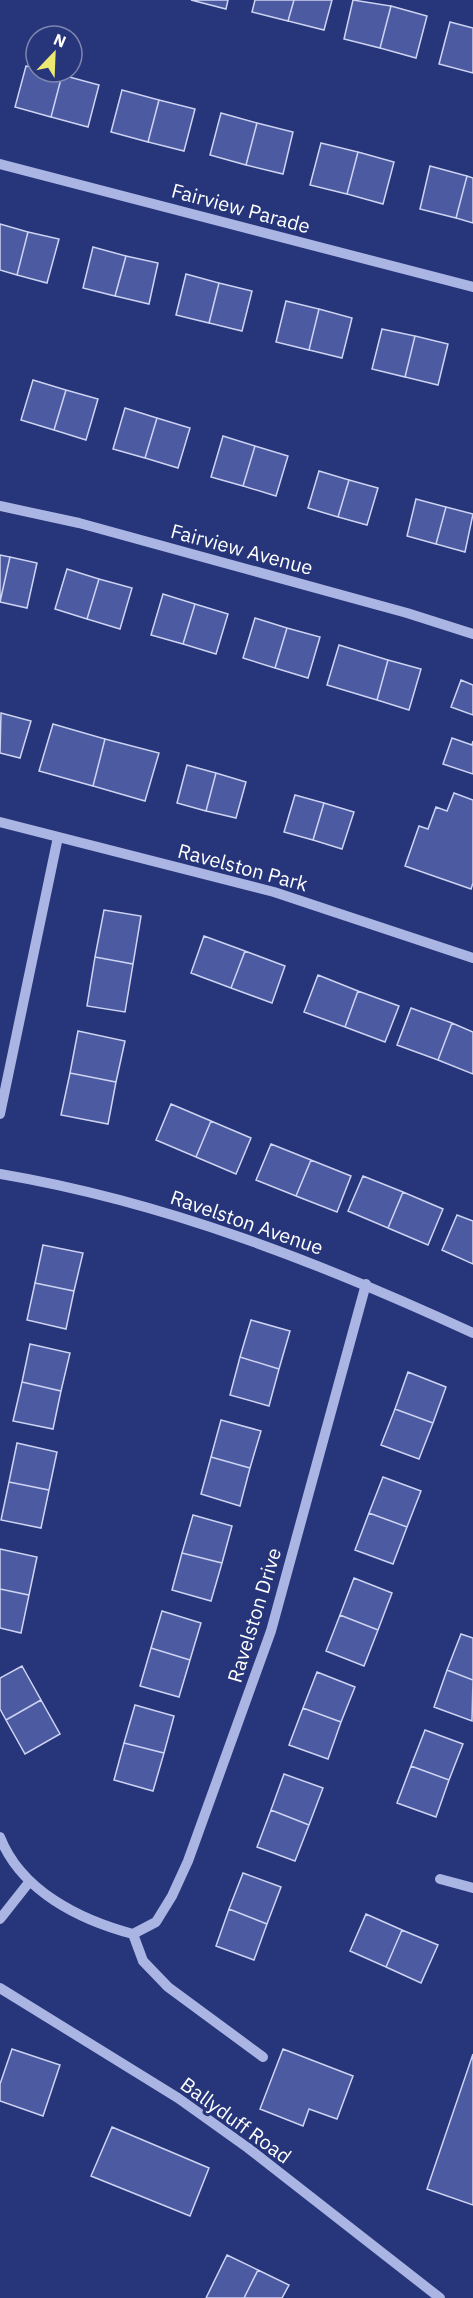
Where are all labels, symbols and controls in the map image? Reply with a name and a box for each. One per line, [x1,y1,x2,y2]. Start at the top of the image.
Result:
north arrow [24,24,84,84]
text: N [51,29,69,52]
street label: Fairview Parade [169,177,313,239]
street label: Fairview Avenue [168,517,316,581]
street label: Ravelston Park [175,837,311,897]
street label: Ravelston Avenue [167,1183,327,1261]
street label: Ravelston Drive [221,1544,287,1686]
street label: Ballyduff Road [175,2071,297,2169]

